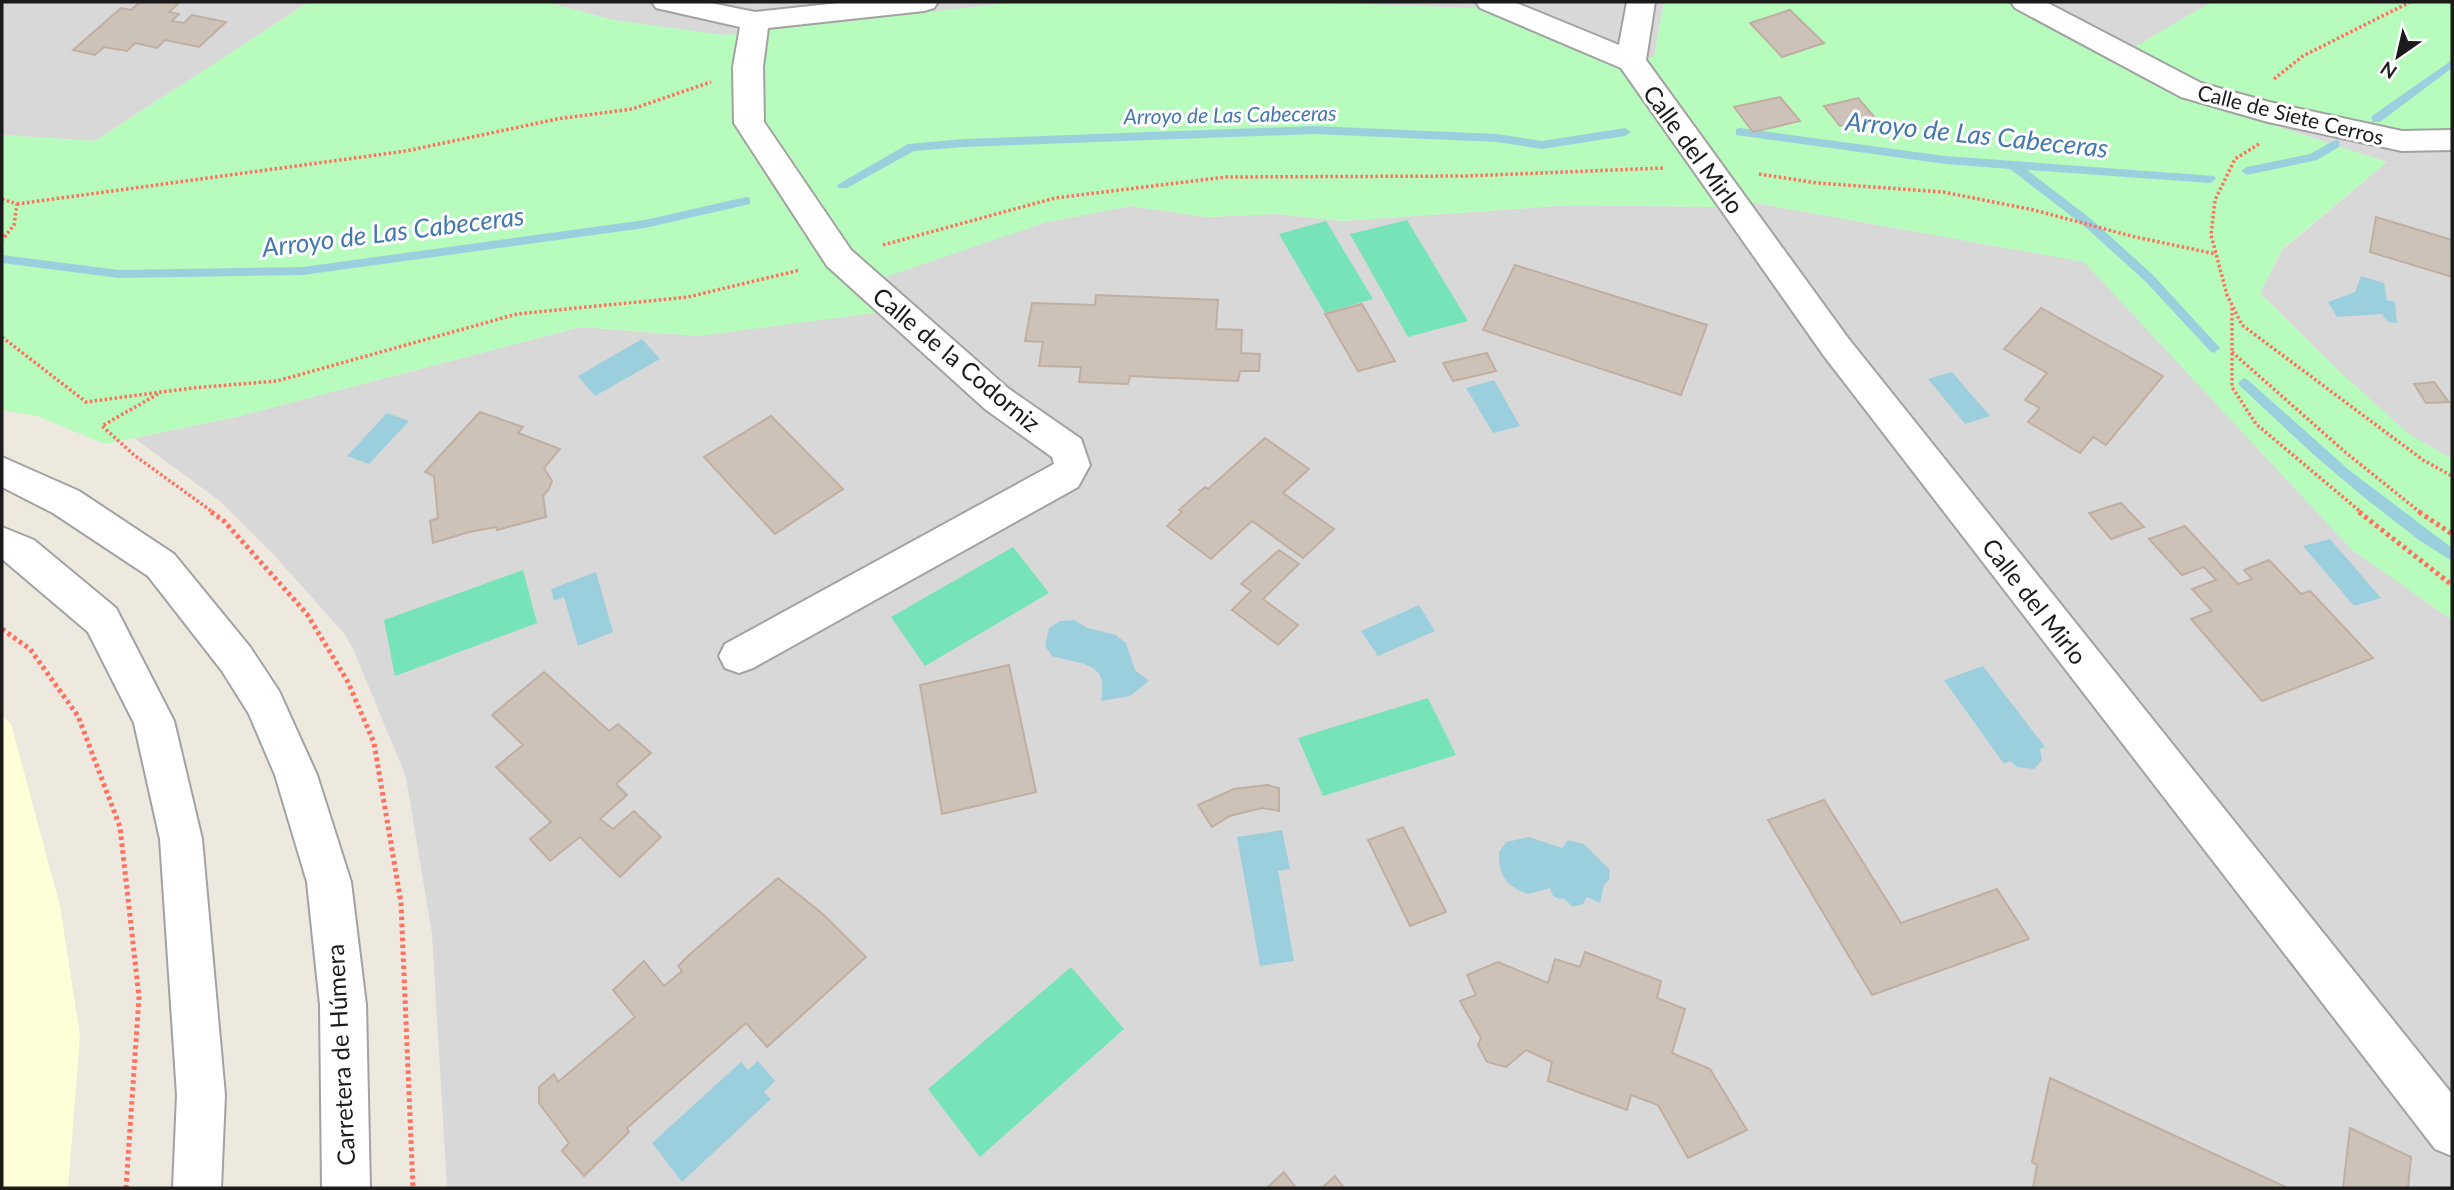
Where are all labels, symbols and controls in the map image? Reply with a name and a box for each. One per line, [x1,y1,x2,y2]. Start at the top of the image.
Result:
north arrow [2363,21,2433,91]
text: N [2376,57,2401,84]
street label: Calle del Mirlo [1638,79,1750,219]
street label: Calle de Siete Cerros [2195,79,2387,149]
water label: Arroyo de Las Cabeceras [1122,100,1337,128]
water label: Arroyo de Las Cabeceras [1843,104,2110,164]
water label: Arroyo de Las Cabeceras [259,199,526,263]
street label: Calle de la Codorniz [868,281,1047,437]
street label: Calle del Mirlo [1977,532,2093,670]
street label: Carretera de Húmera [320,943,360,1167]

